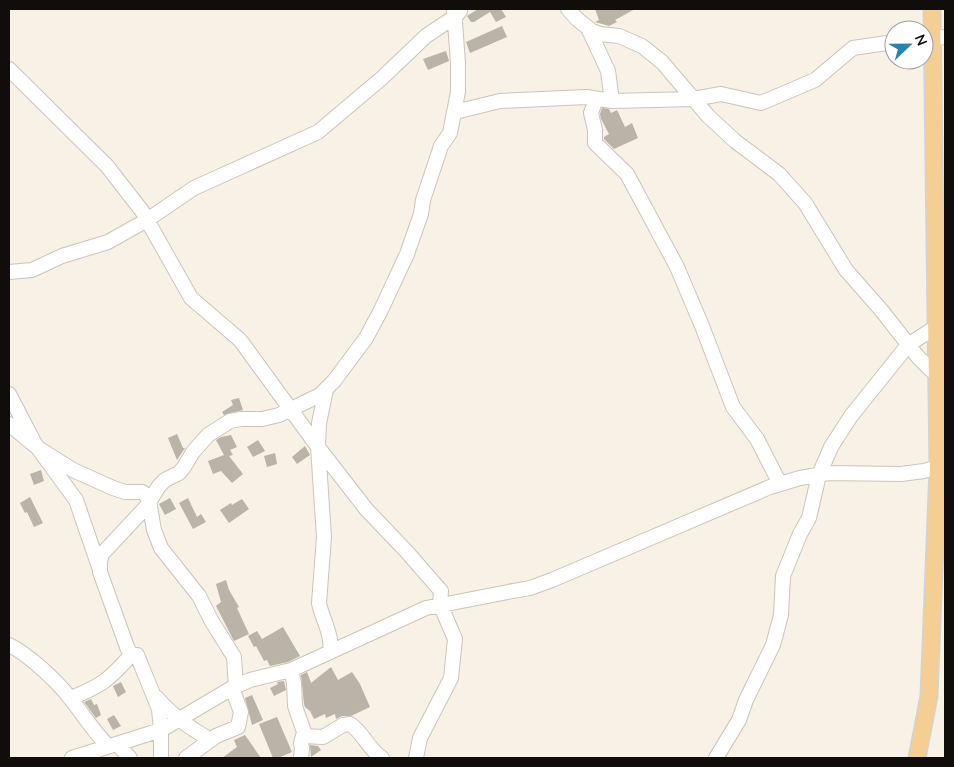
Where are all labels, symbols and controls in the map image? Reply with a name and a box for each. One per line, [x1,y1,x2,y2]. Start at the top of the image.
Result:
north arrow [884,20,934,70]
text: N [911,32,931,48]

